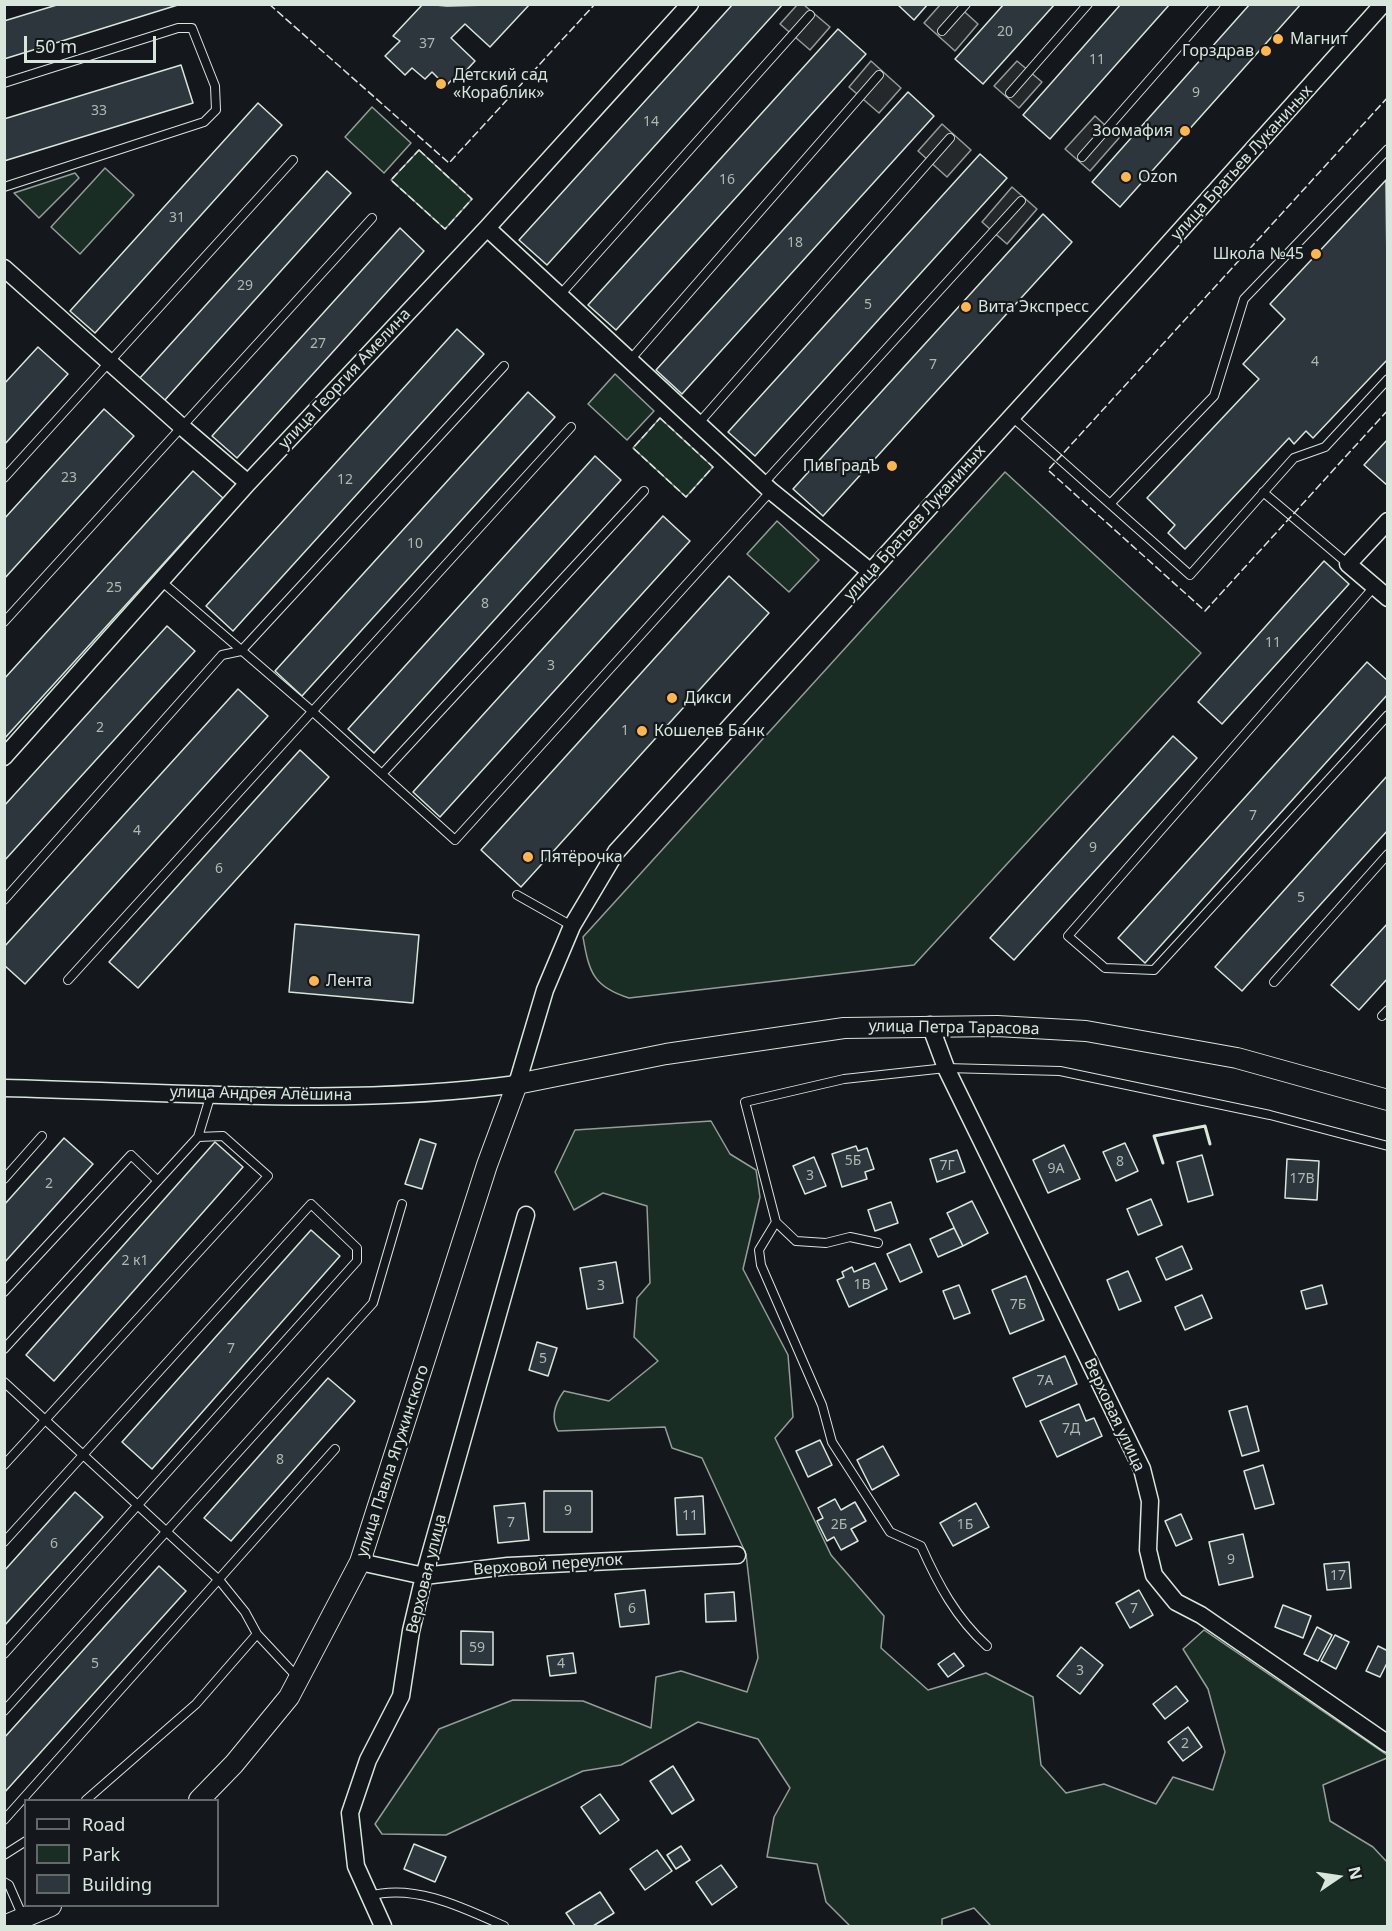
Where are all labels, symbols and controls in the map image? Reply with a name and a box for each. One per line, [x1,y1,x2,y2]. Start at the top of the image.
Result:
scale bar [27,24,159,62]
house number: 20 [997,24,1013,40]
place label: Магнит [1290,29,1348,49]
marker: Магнит [1271,32,1285,46]
text: 50 m [35,34,77,58]
house number: 37 [419,36,435,52]
place label: Горздрав [1182,41,1254,61]
marker: Горздрав [1259,44,1273,58]
house number: 11 [1089,52,1105,68]
place label: Детский сад «Кораблик» [453,65,548,103]
marker: Детский сад «Кораблик» [434,77,448,91]
street label: улица Братьев Луканиных [1167,81,1317,245]
house number: 9 [1192,85,1200,101]
house number: 33 [91,103,107,119]
house number: 14 [643,114,659,130]
place label: Зоомафия [1093,121,1173,141]
marker: Зоомафия [1178,124,1192,138]
place label: Ozon [1138,167,1178,187]
marker: Ozon [1119,170,1133,184]
house number: 16 [719,172,735,188]
house number: 31 [169,210,185,226]
house number: 18 [787,235,803,251]
place label: Школа №45 [1213,244,1304,264]
marker: Школа №45 [1309,247,1323,261]
house number: 29 [237,278,253,294]
house number: 5 [864,297,872,313]
place label: Вита Экспресс [978,297,1089,317]
marker: Вита Экспресс [959,300,973,314]
street label: улица Георгия Амелина [275,305,415,453]
house number: 27 [310,336,326,352]
house number: 4 [1311,354,1319,370]
house number: 7 [929,357,937,373]
street label: улица Братьев Луканиных [840,441,990,605]
place label: ПивГрадЪ [803,456,880,476]
marker: ПивГрадЪ [885,459,899,473]
house number: 23 [61,470,77,486]
house number: 12 [337,472,353,488]
house number: 10 [407,536,423,552]
house number: 25 [106,580,122,596]
house number: 8 [481,596,489,612]
house number: 11 [1265,635,1281,651]
house number: 3 [547,658,555,674]
place label: Дикси [684,688,732,708]
marker: Дикси [665,691,679,705]
house number: 2 [96,720,104,736]
place label: Кошелев Банк [654,721,765,741]
house number: 1 [621,723,629,739]
marker: Кошелев Банк [635,724,649,738]
house number: 7 [1249,808,1257,824]
house number: 4 [133,823,141,839]
house number: 9 [1089,840,1097,856]
place label: Пятёрочка [540,847,623,867]
marker: Пятёрочка [521,850,535,864]
house number: 6 [215,861,223,877]
house number: 5 [1297,890,1305,906]
place label: Лента [326,971,372,991]
marker: Лента [307,974,321,988]
street label: улица Петра Тарасова [868,1017,1040,1039]
street label: улица Андрея Алёшина [170,1083,352,1105]
house number: 5Б [845,1153,861,1169]
house number: 8 [1116,1154,1124,1170]
house number: 7Г [939,1158,955,1174]
house number: 9А [1048,1161,1064,1177]
house number: 3 [806,1168,814,1184]
house number: 17В [1289,1171,1315,1187]
house number: 2 [45,1176,53,1192]
house number: 2 к1 [121,1253,149,1269]
house number: 1В [853,1277,871,1293]
house number: 3 [597,1278,605,1294]
house number: 7Б [1010,1297,1026,1313]
house number: 7 [227,1341,235,1357]
house number: 5 [539,1351,547,1367]
street label: Верховая улица [1079,1355,1149,1475]
street label: улица Павла Ягужинского [353,1363,433,1559]
house number: 7А [1037,1373,1053,1389]
house number: 7Д [1062,1421,1080,1437]
house number: 8 [276,1452,284,1468]
house number: 9 [564,1503,572,1519]
house number: 11 [682,1508,698,1524]
street label: Верховая улица [403,1512,451,1636]
house number: 7 [507,1515,515,1531]
house number: 2Б [831,1517,847,1533]
house number: 1Б [957,1517,973,1533]
house number: 6 [50,1536,58,1552]
street label: Верховой переулок [473,1550,623,1580]
house number: 9 [1227,1552,1235,1568]
house number: 17 [1330,1568,1346,1584]
house number: 6 [628,1601,636,1617]
house number: 7 [1130,1601,1138,1617]
house number: 59 [469,1640,485,1656]
house number: 5 [91,1656,99,1672]
house number: 4 [557,1656,565,1672]
house number: 3 [1076,1663,1084,1679]
house number: 2 [1181,1736,1189,1752]
legend [24,1799,219,1907]
text: Road [82,1812,125,1836]
text: Park [82,1842,120,1866]
north arrow [1308,1847,1368,1907]
text: N [1343,1864,1368,1882]
text: Building [82,1872,152,1896]

